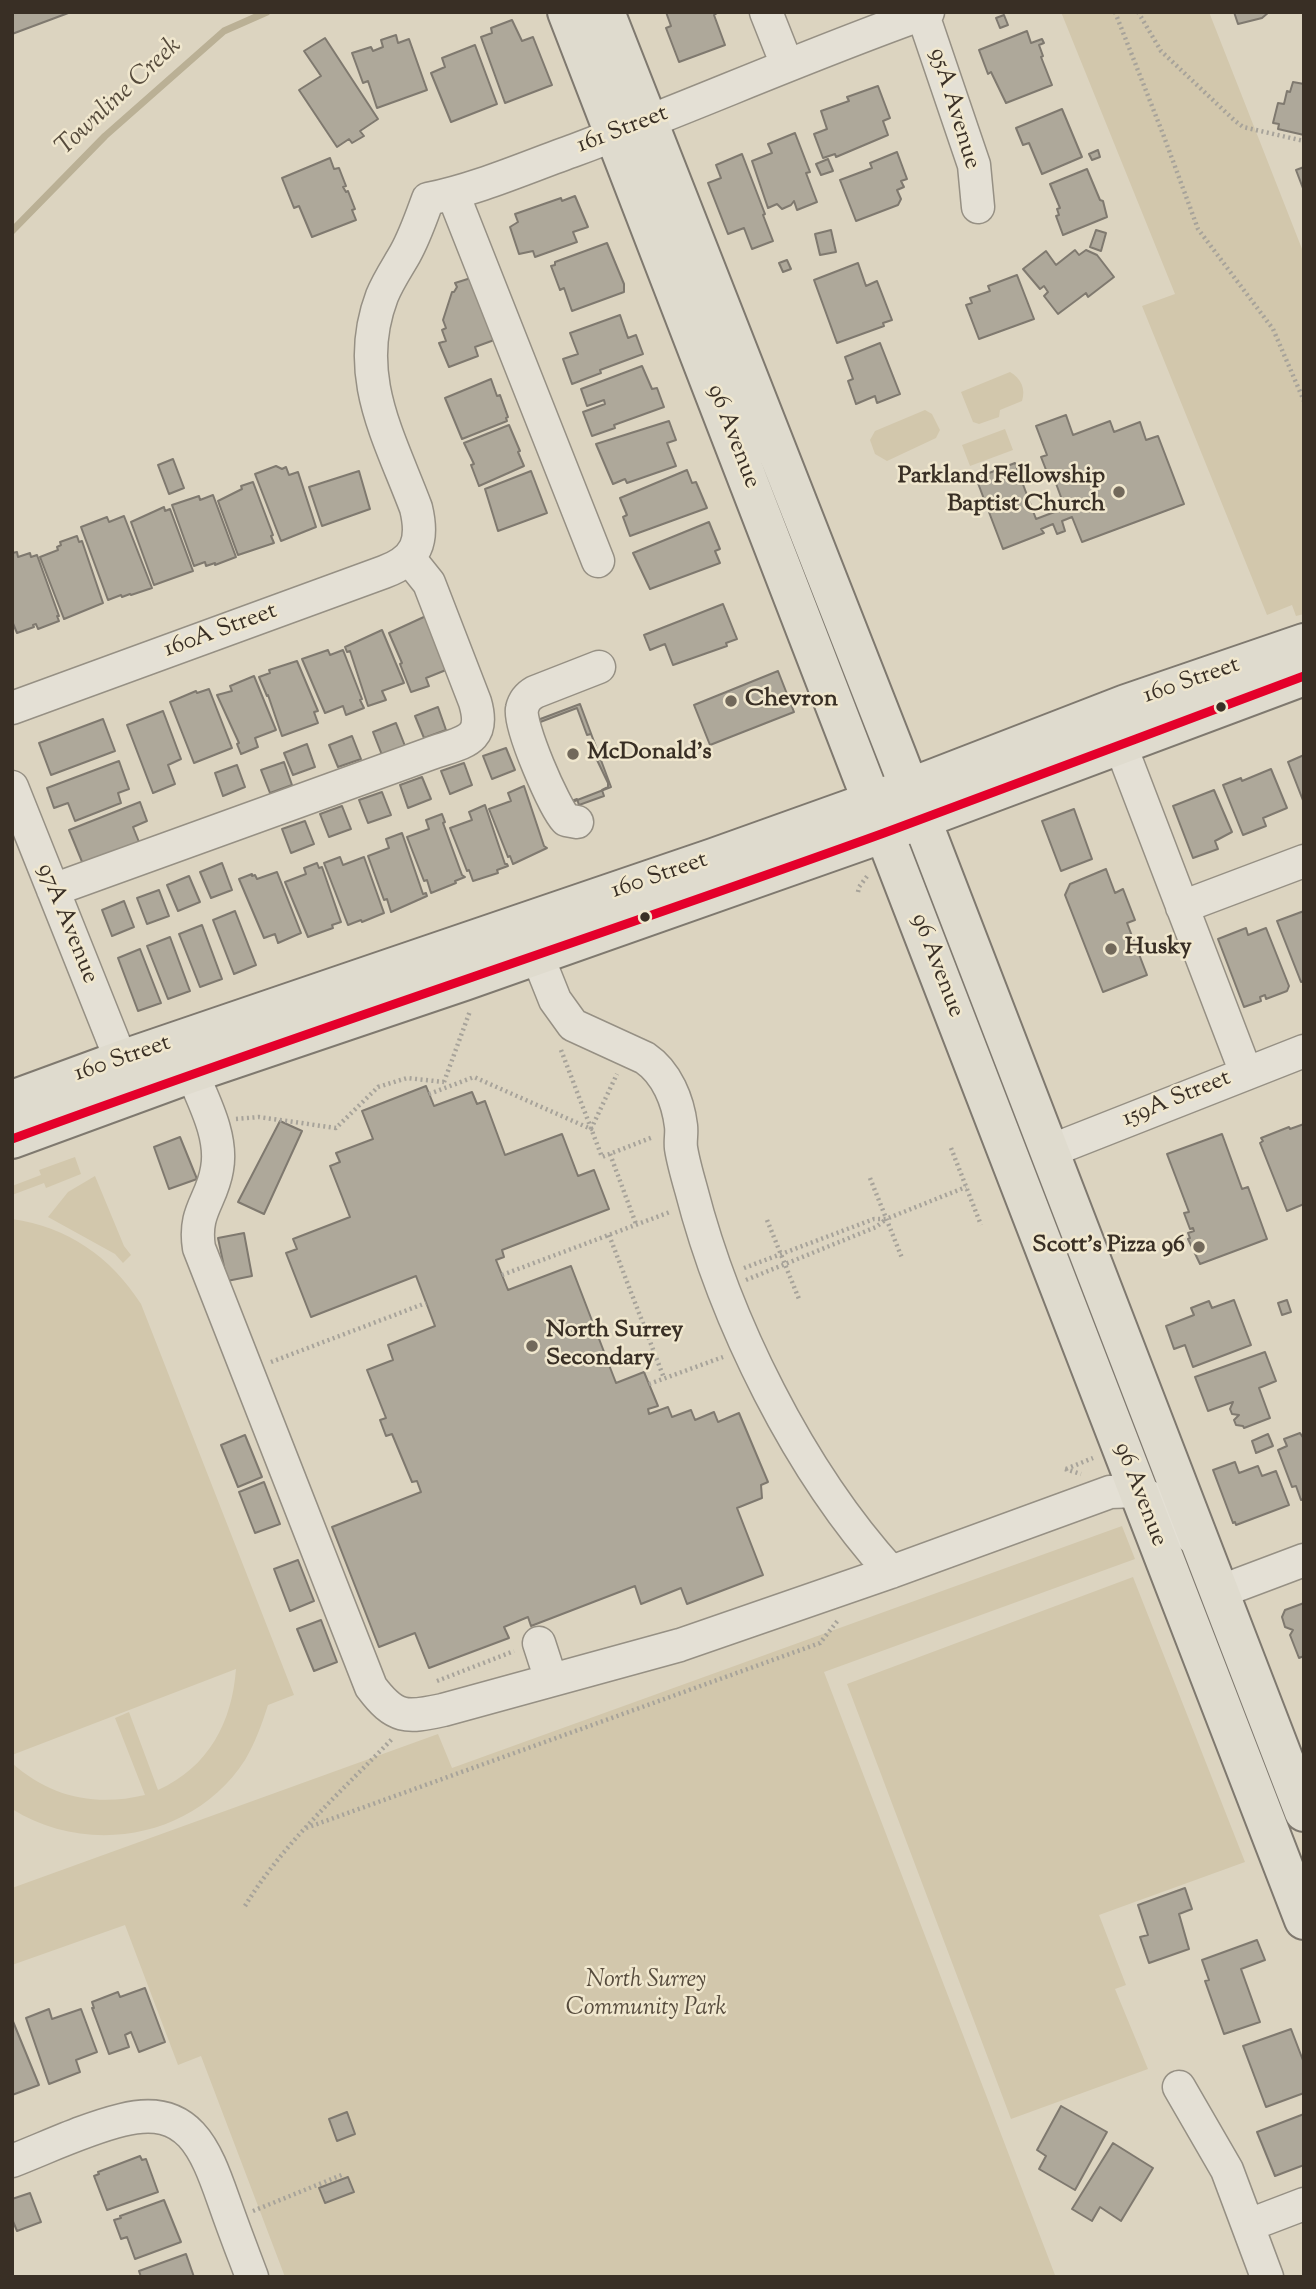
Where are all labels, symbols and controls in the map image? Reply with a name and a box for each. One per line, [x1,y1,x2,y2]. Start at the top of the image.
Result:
water label: Townline Creek [51,32,189,164]
street label: 95A Avenue [921,45,985,173]
street label: 161 Street [573,101,673,161]
street label: 96 Avenue [699,381,765,493]
place label: Parkland Fellowship Baptist Church [898,464,1105,520]
marker: Parkland Fellowship Baptist Church [1111,484,1127,500]
street label: 160A Street [161,598,281,666]
street label: 160 Street [1140,652,1244,712]
place label: Chevron [745,687,838,715]
marker: Chevron [723,693,739,709]
unlabelled marker [1214,700,1228,714]
place label: McDonald's [587,740,712,768]
marker: McDonald's [565,746,581,762]
street label: 160 Street [608,847,712,907]
street label: 97A Avenue [29,860,103,988]
unlabelled marker [638,910,652,924]
street label: 96 Avenue [903,910,969,1022]
place label: Husky [1125,935,1192,963]
marker: Husky [1103,941,1119,957]
street label: 160 Street [71,1030,175,1090]
street label: 159A Street [1118,1065,1236,1135]
place label: Scott's Pizza 96 [1032,1233,1185,1261]
marker: Scott's Pizza 96 [1191,1239,1207,1255]
place label: North Surrey Secondary [546,1318,683,1374]
marker: North Surrey Secondary [524,1338,540,1354]
street label: 96 Avenue [1106,1439,1172,1551]
park label: North Surrey Community Park [566,1968,726,2024]

